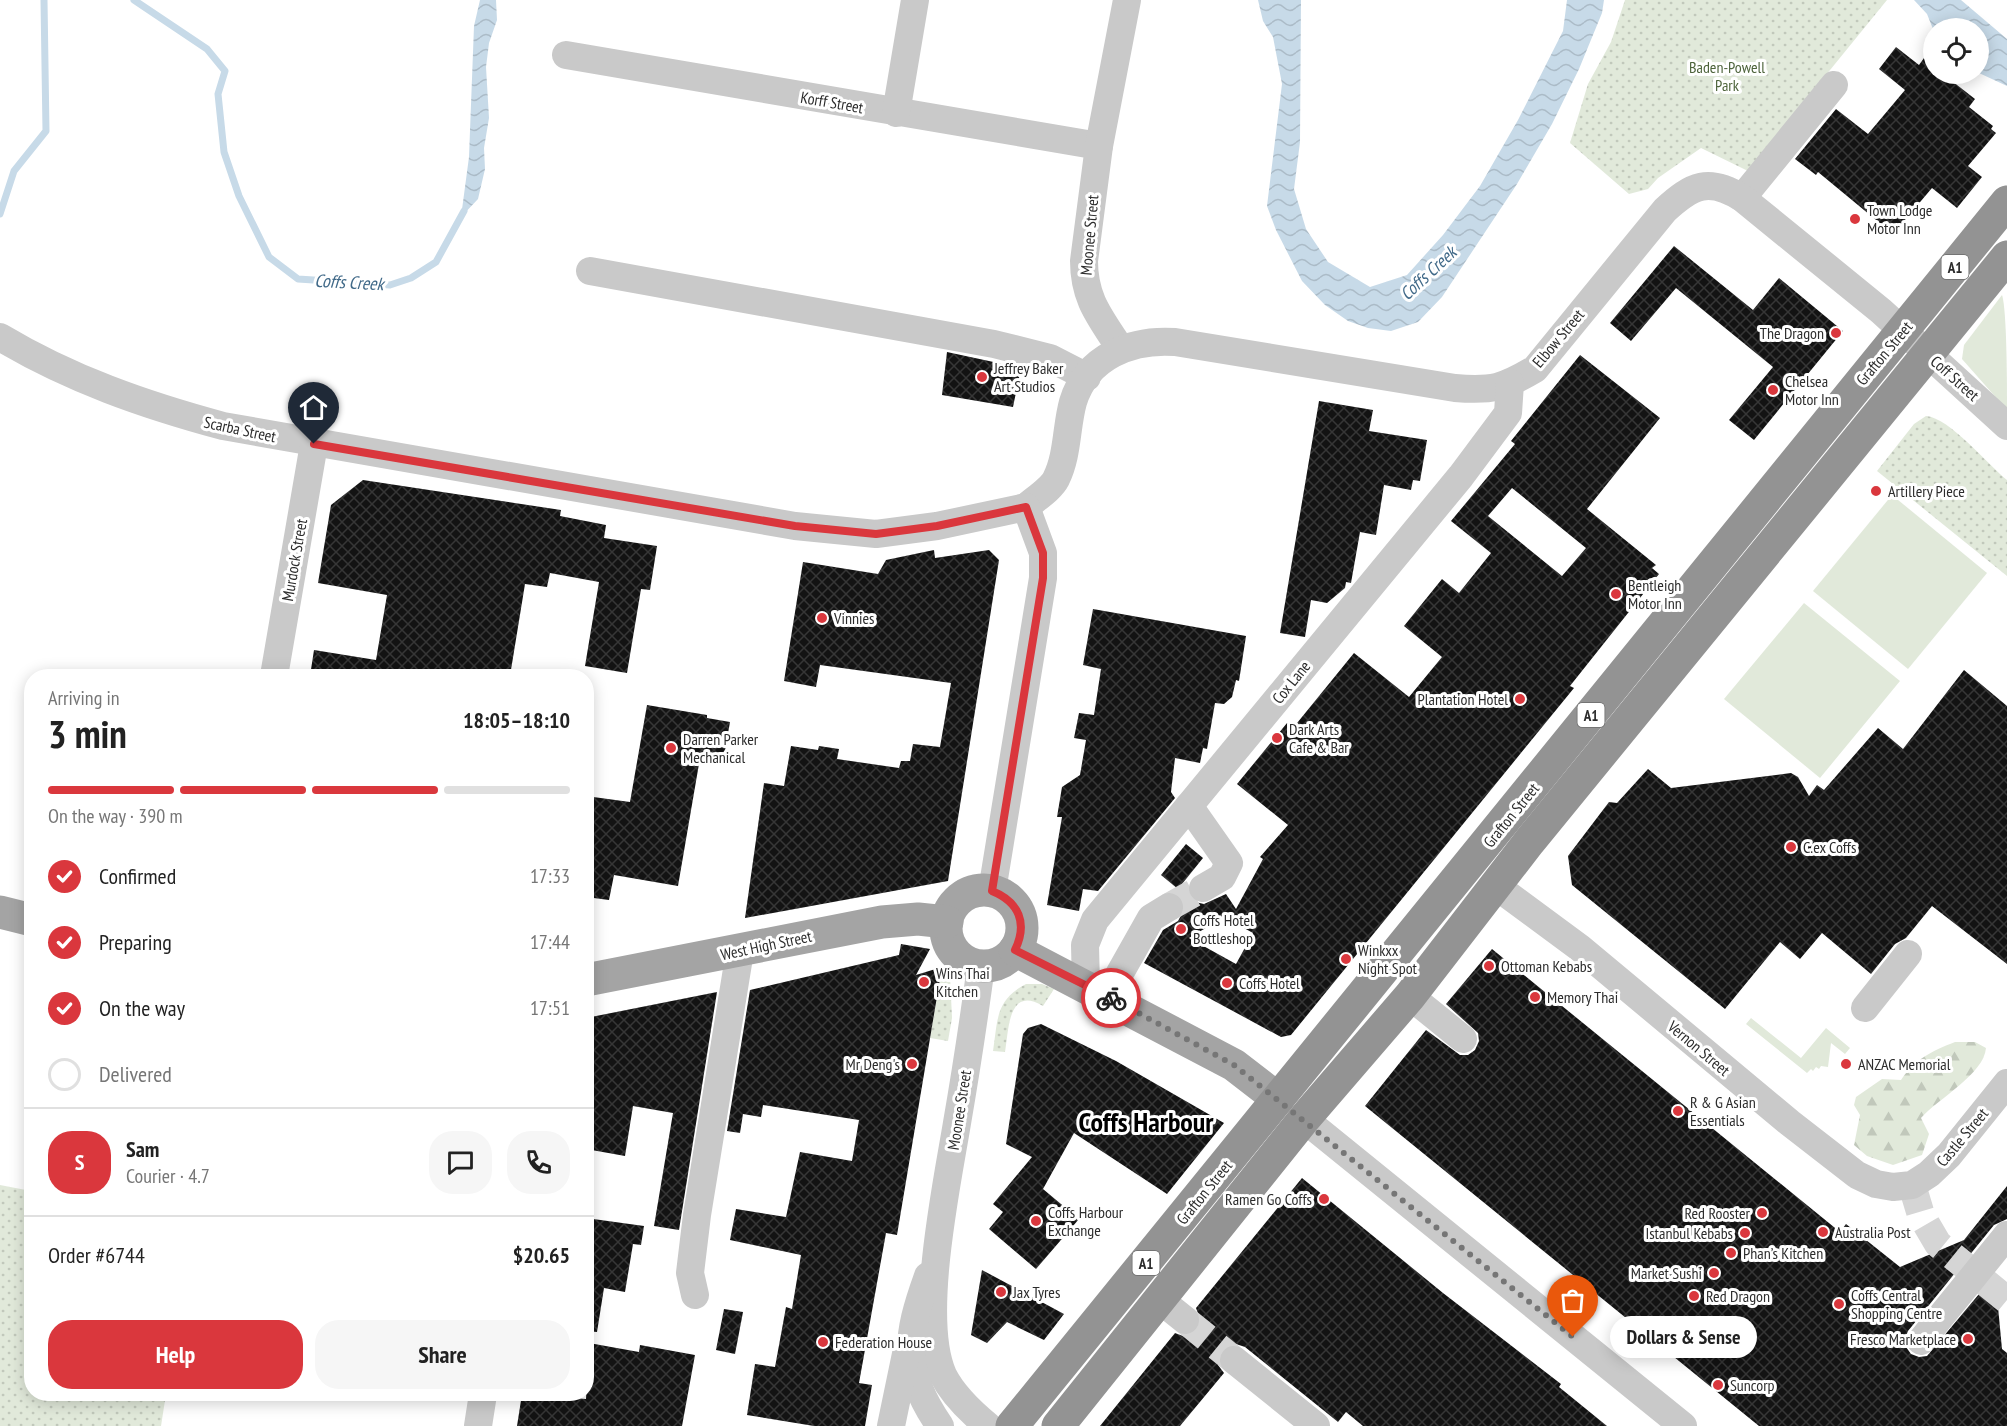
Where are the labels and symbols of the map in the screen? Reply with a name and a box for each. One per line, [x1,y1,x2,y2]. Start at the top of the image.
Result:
park label: Baden-Powell Park [1689,57,1765,95]
street label: Korff Street [799,87,865,117]
street label: Moonee Street [1076,193,1103,276]
place label: Town Lodge Motor Inn [1867,200,1932,238]
marker: Town Lodge Motor Inn [1848,212,1862,226]
water label: Coffs Creek [1395,240,1463,305]
road number: A1 [1942,255,1968,279]
water label: Coffs Creek [314,269,386,295]
street label: Elbow Street [1528,304,1589,371]
street label: Grafton Street [1851,317,1917,389]
place label: The Dragon [1760,323,1824,343]
marker: The Dragon [1829,326,1843,340]
street label: Coff Street [1927,351,1984,405]
place label: Jeffrey Baker Art Studios [993,358,1064,396]
marker: Jeffrey Baker Art Studios [975,370,989,384]
place label: Chelsea Motor Inn [1785,371,1839,409]
pin [288,382,339,444]
marker: Chelsea Motor Inn [1766,383,1780,397]
street label: Scarba Street [202,412,278,447]
place label: Artillery Piece [1888,481,1965,501]
marker: Artillery Piece [1869,484,1883,498]
street label: Murdock Street [277,517,311,603]
place label: Bentleigh Motor Inn [1628,575,1682,613]
marker: Bentleigh Motor Inn [1609,587,1623,601]
place label: Vinnies [833,608,874,628]
marker: Vinnies [815,611,829,625]
street label: Cox Lane [1268,656,1314,708]
place label: Plantation Hotel [1418,689,1508,709]
marker: Plantation Hotel [1513,692,1527,706]
road number: A1 [1578,703,1604,727]
place label: Dark Arts Cafe & Bar [1289,719,1349,757]
place label: Darren Parker Mechanical [683,729,759,767]
marker: Dark Arts Cafe & Bar [1270,731,1284,745]
marker: Darren Parker Mechanical [664,741,678,755]
street label: Grafton Street [1479,778,1543,851]
place label: C.ex Coffs [1803,837,1856,857]
marker: C.ex Coffs [1784,840,1798,854]
place label: Coffs Hotel Bottleshop [1193,910,1254,948]
marker: Coffs Hotel Bottleshop [1174,922,1188,936]
street label: West High Street [719,925,814,964]
place label: Winkxx Night Spot [1358,940,1418,978]
marker: Winkxx Night Spot [1339,952,1353,966]
place label: Ottoman Kebabs [1501,956,1592,976]
marker: Ottoman Kebabs [1482,959,1496,973]
place label: Wins Thai Kitchen [936,963,990,1001]
courier [1081,968,1141,1028]
place label: Coffs Hotel [1239,973,1300,993]
marker: Wins Thai Kitchen [917,975,931,989]
marker: Coffs Hotel [1220,976,1234,990]
place label: Memory Thai [1547,987,1618,1007]
marker: Memory Thai [1528,990,1542,1004]
street label: Vernon Street [1663,1016,1735,1080]
place label: Mr Deng's [846,1054,900,1074]
place label: ANZAC Memorial [1858,1054,1951,1074]
marker: Mr Deng's [905,1057,919,1071]
marker: ANZAC Memorial [1839,1057,1853,1071]
street label: Moonee Street [943,1068,975,1151]
place label: R & G Asian Essentials [1690,1092,1756,1130]
district label: Coffs Harbour [1079,1103,1214,1140]
street label: Castle Street [1932,1103,1993,1170]
marker: R & G Asian Essentials [1671,1104,1685,1118]
street label: Grafton Street [1172,1155,1236,1228]
place label: Ramen Go Coffs [1225,1189,1312,1209]
marker: Ramen Go Coffs [1317,1192,1331,1206]
place label: Coffs Harbour Exchange [1048,1202,1124,1240]
place label: Red Rooster [1684,1203,1751,1223]
marker: Red Rooster [1755,1206,1769,1220]
marker: Coffs Harbour Exchange [1029,1214,1043,1228]
place label: Australia Post [1835,1222,1911,1242]
place label: Istanbul Kebabs [1645,1223,1733,1243]
marker: Australia Post [1816,1225,1830,1239]
marker: Istanbul Kebabs [1738,1226,1752,1240]
place label: Phan’s Kitchen [1743,1243,1823,1263]
marker: Phan’s Kitchen [1724,1246,1738,1260]
road number: A1 [1132,1251,1160,1275]
place label: Market Sushi [1631,1263,1702,1283]
marker: Market Sushi [1707,1266,1721,1280]
pin [1547,1275,1598,1337]
place label: Jax Tyres [1012,1282,1060,1302]
marker: Jax Tyres [994,1285,1008,1299]
place label: Coffs Central Shopping Centre [1851,1285,1942,1323]
place label: Red Dragon [1706,1286,1770,1306]
marker: Red Dragon [1687,1289,1701,1303]
marker: Coffs Central Shopping Centre [1832,1297,1846,1311]
callout: Dollars & Sense [1609,1316,1756,1358]
place label: Fresco Marketplace [1850,1329,1956,1349]
place label: Federation House [835,1332,932,1352]
marker: Fresco Marketplace [1961,1332,1975,1346]
marker: Federation House [816,1335,830,1349]
place label: Suncorp [1730,1375,1775,1395]
marker: Suncorp [1711,1378,1725,1392]

